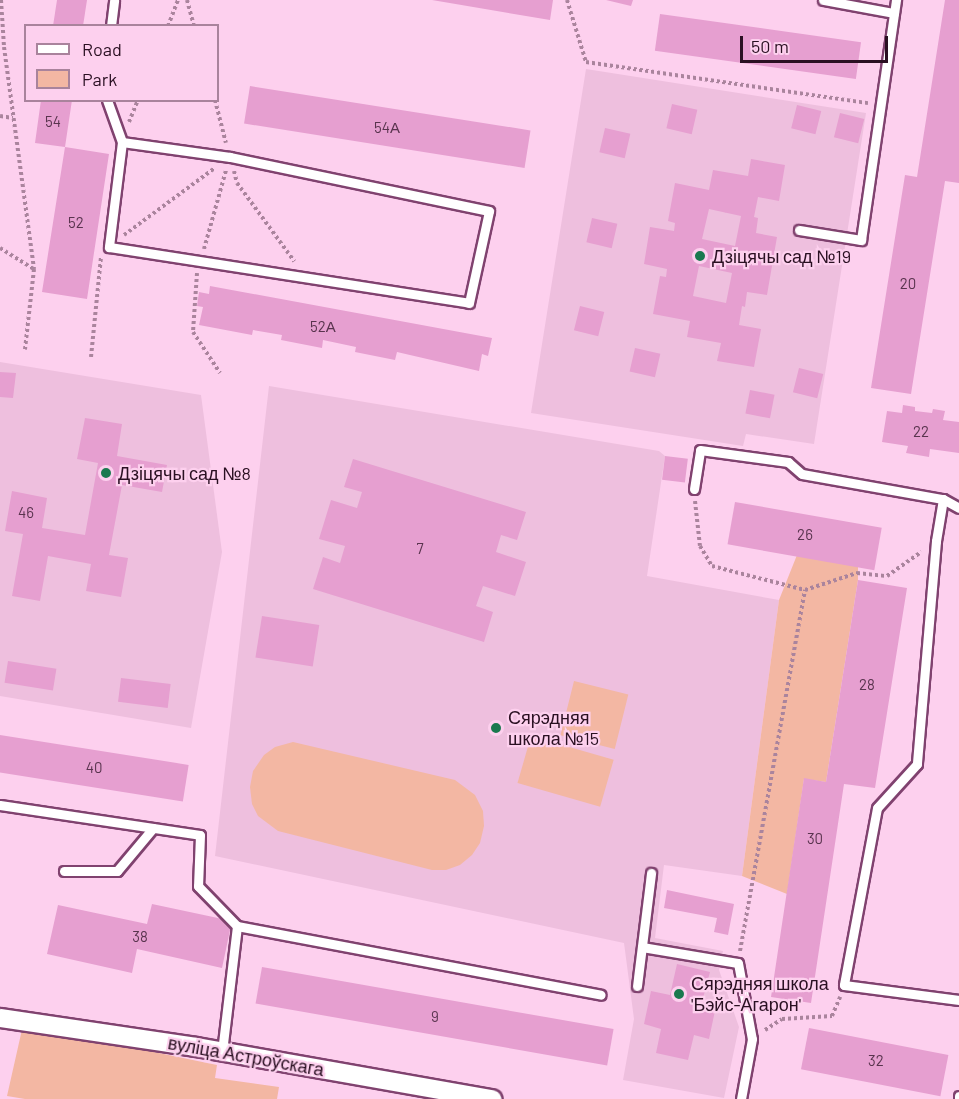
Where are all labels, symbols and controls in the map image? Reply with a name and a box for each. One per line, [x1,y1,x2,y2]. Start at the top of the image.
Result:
legend [24,24,219,102]
scale bar [743,24,892,62]
text: 50 m [751,35,789,57]
text: Road [82,38,122,60]
text: Park [82,68,117,90]
house number: 54 [45,113,61,131]
house number: 54А [374,119,400,137]
house number: 52 [68,214,84,232]
place label: Дзіцячы сад №19 [712,245,851,267]
marker: Дзіцячы сад №19 [693,249,707,263]
house number: 20 [900,275,916,293]
house number: 52А [310,318,336,336]
house number: 22 [913,423,929,441]
place label: Дзіцячы сад №8 [118,462,251,484]
marker: Дзіцячы сад №8 [99,466,113,480]
house number: 46 [18,504,34,522]
house number: 26 [797,526,813,544]
house number: 7 [416,540,424,558]
house number: 28 [859,676,875,694]
place label: Сярэдняя школа №15 [508,707,599,750]
marker: Сярэдняя школа №15 [489,721,503,735]
house number: 40 [86,759,102,777]
house number: 30 [807,830,823,848]
house number: 38 [132,928,148,946]
place label: Сярэдняя школа 'Бэйс-Агарон' [691,973,829,1016]
marker: Сярэдняя школа 'Бэйс-Агарон' [672,987,686,1001]
house number: 9 [431,1008,439,1026]
street label: вуліца Астроўскага [166,1032,326,1080]
house number: 32 [868,1052,884,1070]

